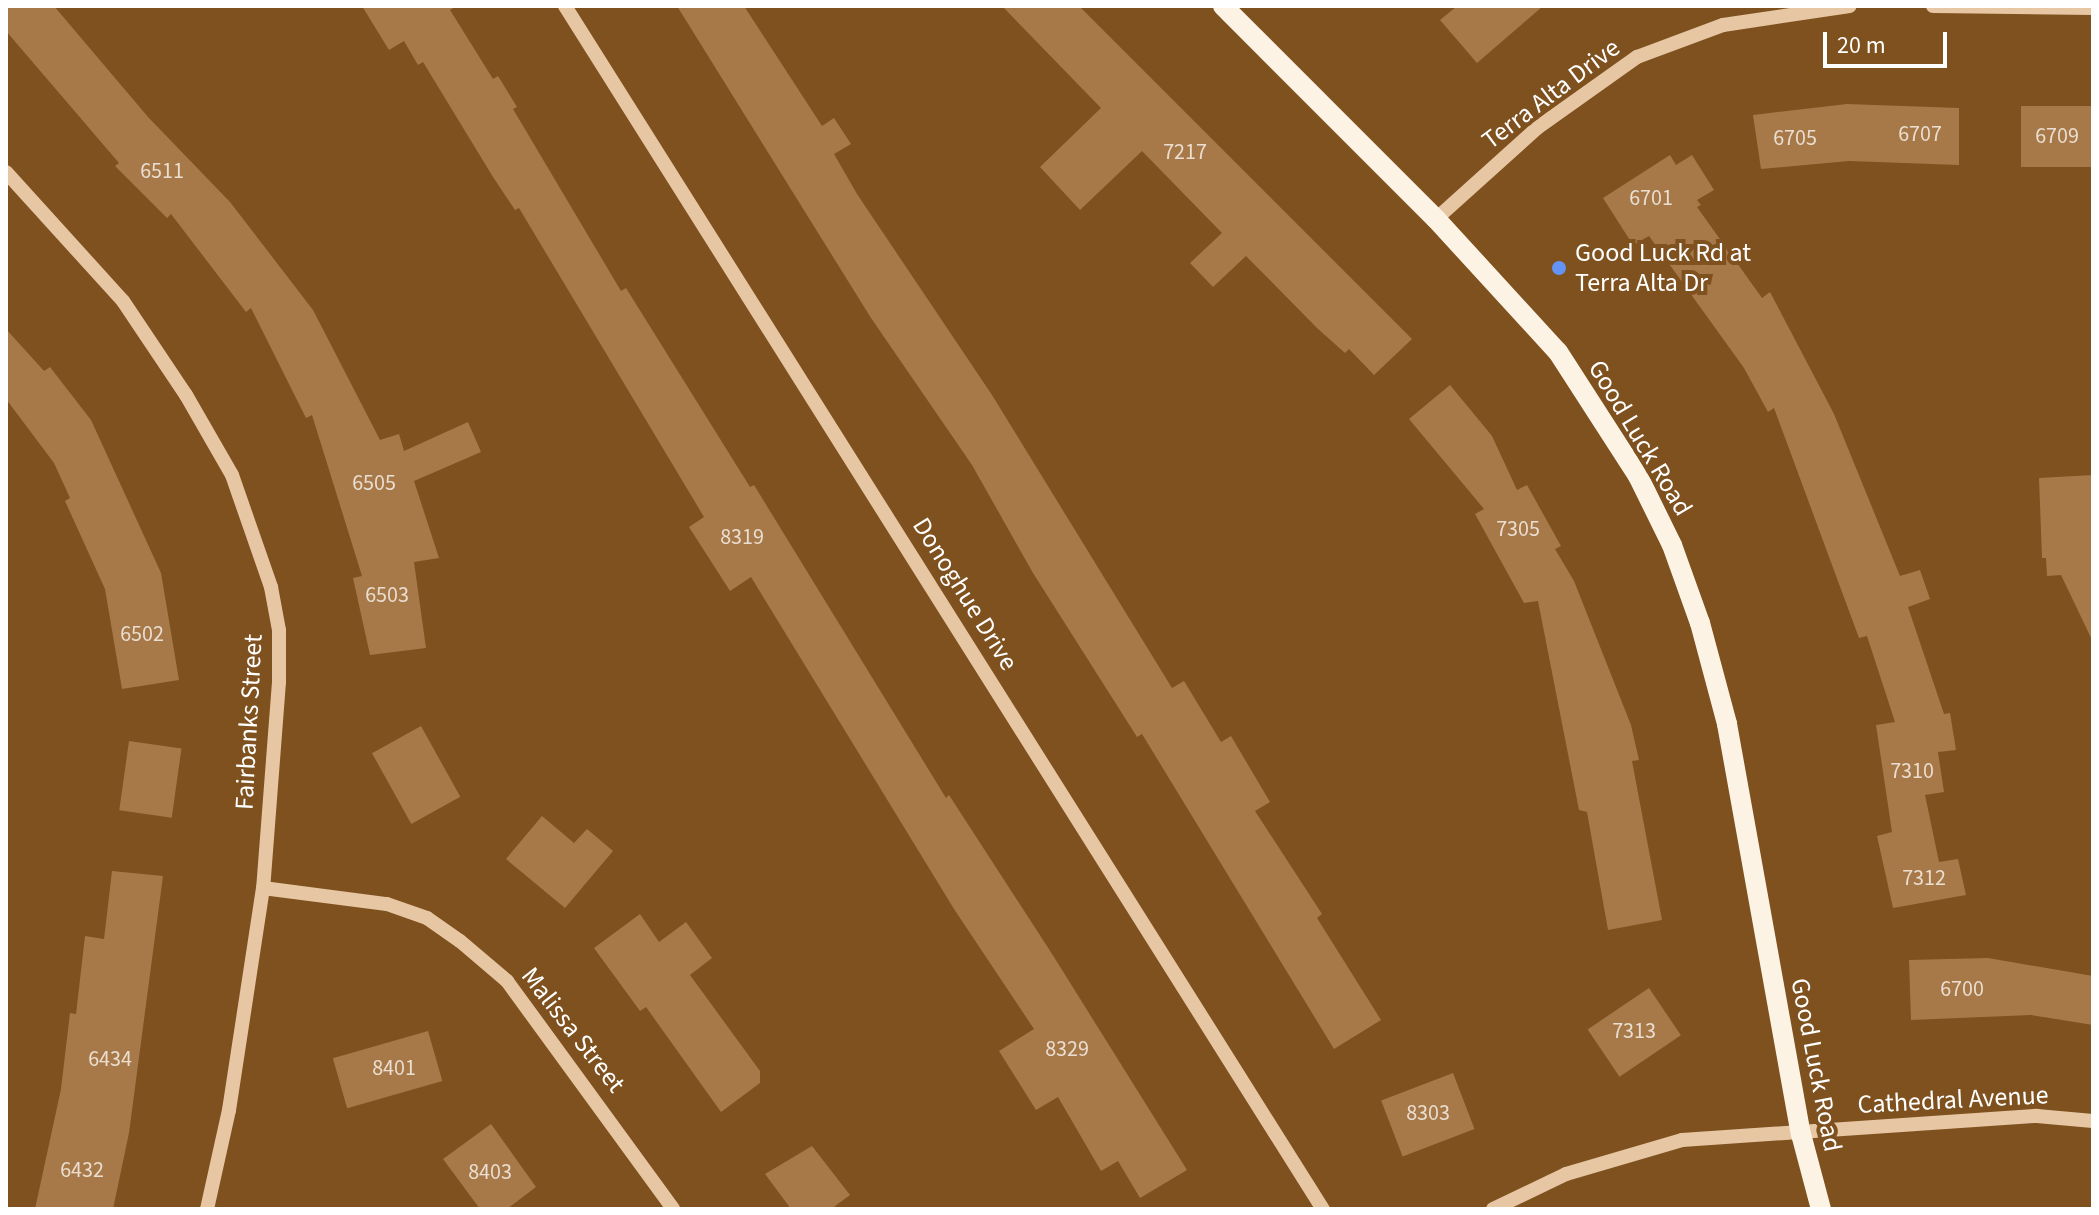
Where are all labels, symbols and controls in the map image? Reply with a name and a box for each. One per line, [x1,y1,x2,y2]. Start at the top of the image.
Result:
scale bar [1827,16,1951,66]
text: 20 m [1837,28,1886,63]
street label: Terra Alta Drive [1476,32,1626,156]
house number: 6707 [1898,122,1942,148]
house number: 6709 [2035,124,2079,150]
house number: 6705 [1773,126,1817,152]
house number: 7217 [1163,140,1207,166]
house number: 6511 [140,159,184,185]
house number: 6701 [1629,186,1673,212]
place label: Good Luck Rd at Terra Alta Dr [1575,237,1751,298]
marker: Good Luck Rd at Terra Alta Dr [1550,259,1568,277]
street label: Good Luck Road [1581,354,1699,522]
house number: 6505 [352,471,396,497]
street label: Donoghue Drive [906,512,1024,676]
house number: 7305 [1496,517,1540,543]
house number: 8319 [720,525,764,551]
house number: 6503 [365,583,409,609]
house number: 6502 [120,622,164,648]
street label: Fairbanks Street [229,633,269,811]
house number: 7310 [1890,759,1934,785]
house number: 7312 [1902,866,1946,892]
street label: Malissa Street [514,961,632,1099]
street label: Good Luck Road [1784,976,1848,1154]
house number: 6700 [1940,977,1984,1003]
house number: 7313 [1612,1019,1656,1045]
house number: 8329 [1045,1037,1089,1063]
house number: 6434 [88,1047,132,1073]
house number: 8401 [372,1056,416,1082]
street label: Cathedral Avenue [1857,1079,2049,1121]
house number: 8303 [1406,1101,1450,1127]
house number: 6432 [60,1158,104,1184]
house number: 8403 [468,1160,512,1186]

